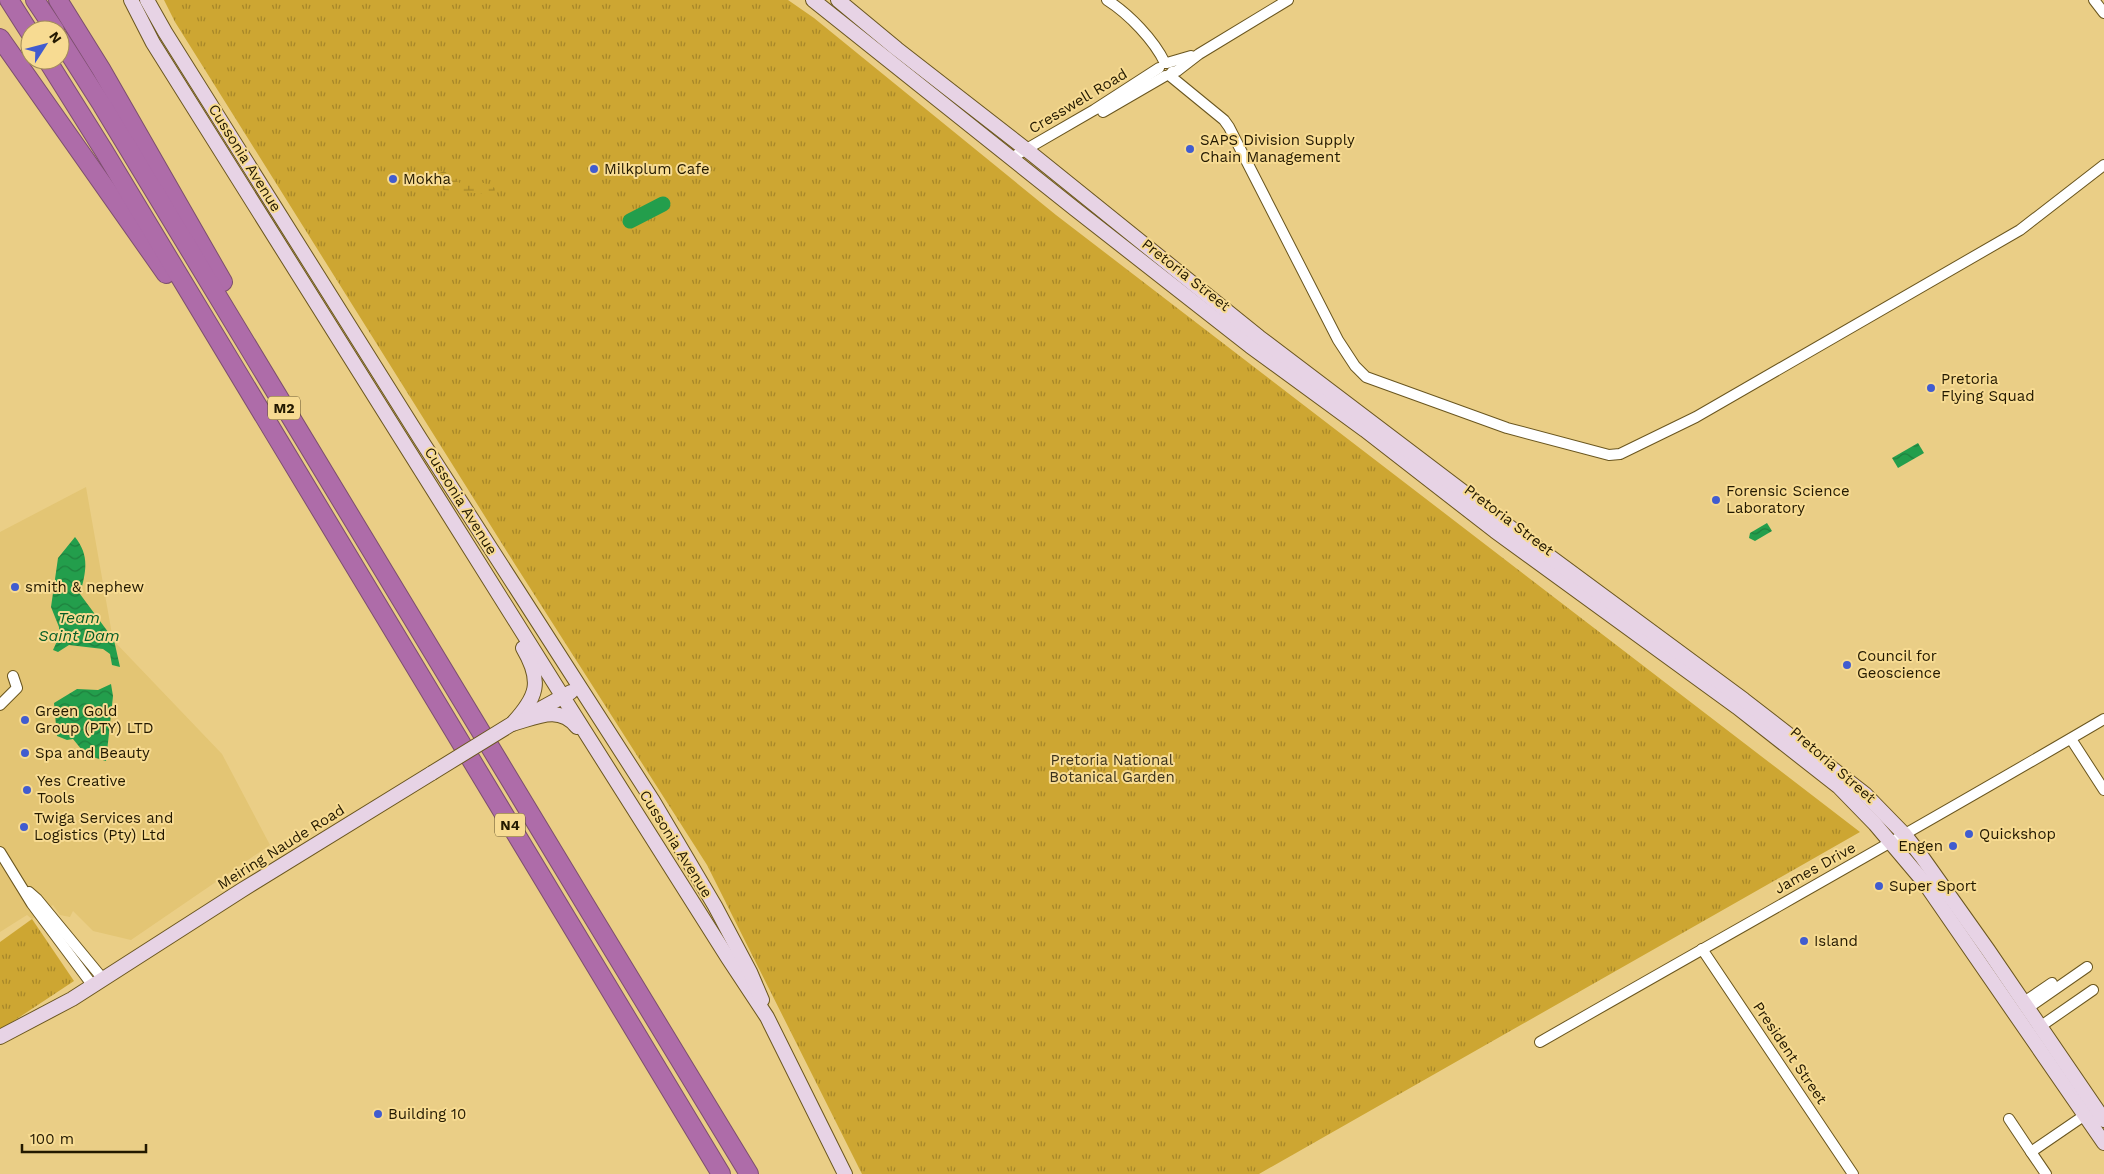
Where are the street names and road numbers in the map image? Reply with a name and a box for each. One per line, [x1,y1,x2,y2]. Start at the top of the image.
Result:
street label: Cresswell Road [1026,65,1130,137]
street label: Cussonia Avenue [205,101,285,215]
street label: Pretoria Street [1138,235,1234,316]
road number: M2 [268,396,300,419]
street label: Cussonia Avenue [421,444,501,558]
street label: Pretoria Street [1461,481,1558,560]
street label: Pretoria Street [1787,723,1880,807]
street label: Cussonia Avenue [636,787,716,901]
street label: Meiring Naude Road [214,801,348,893]
road number: N4 [495,814,525,836]
street label: James Drive [1771,838,1859,898]
street label: President Street [1749,998,1831,1108]

